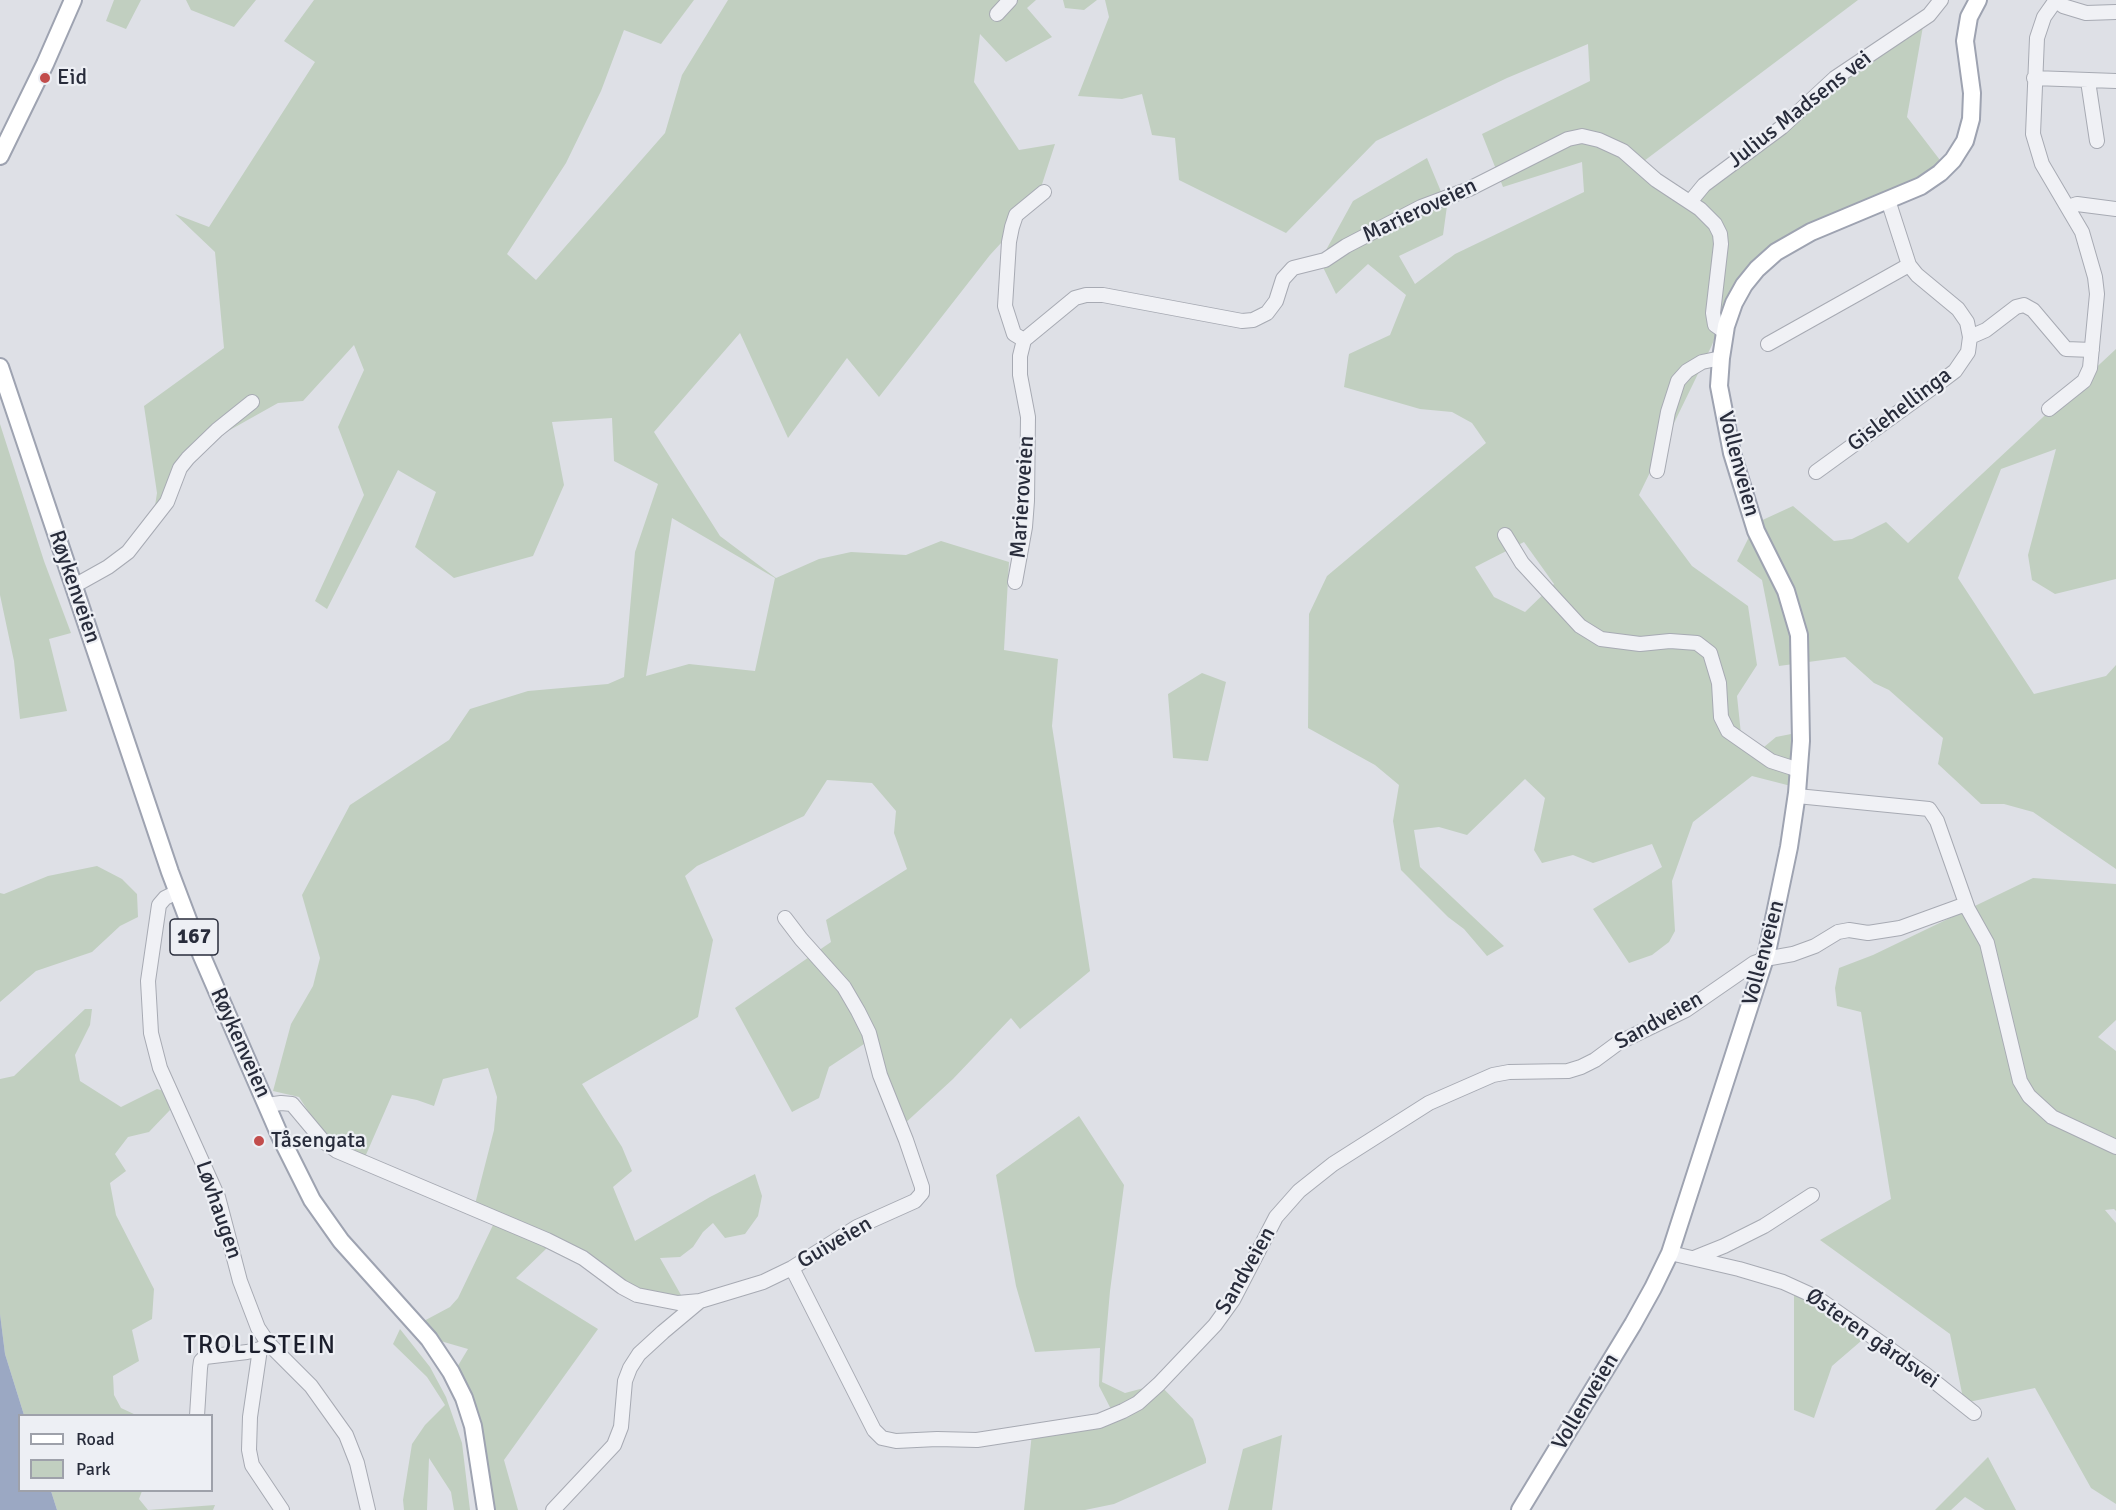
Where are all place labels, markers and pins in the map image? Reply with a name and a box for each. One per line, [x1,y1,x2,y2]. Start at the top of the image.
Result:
place label: Eid [57,65,87,91]
marker: Eid [38,71,52,85]
place label: Tåsengata [271,1128,366,1154]
marker: Tåsengata [252,1134,266,1148]

